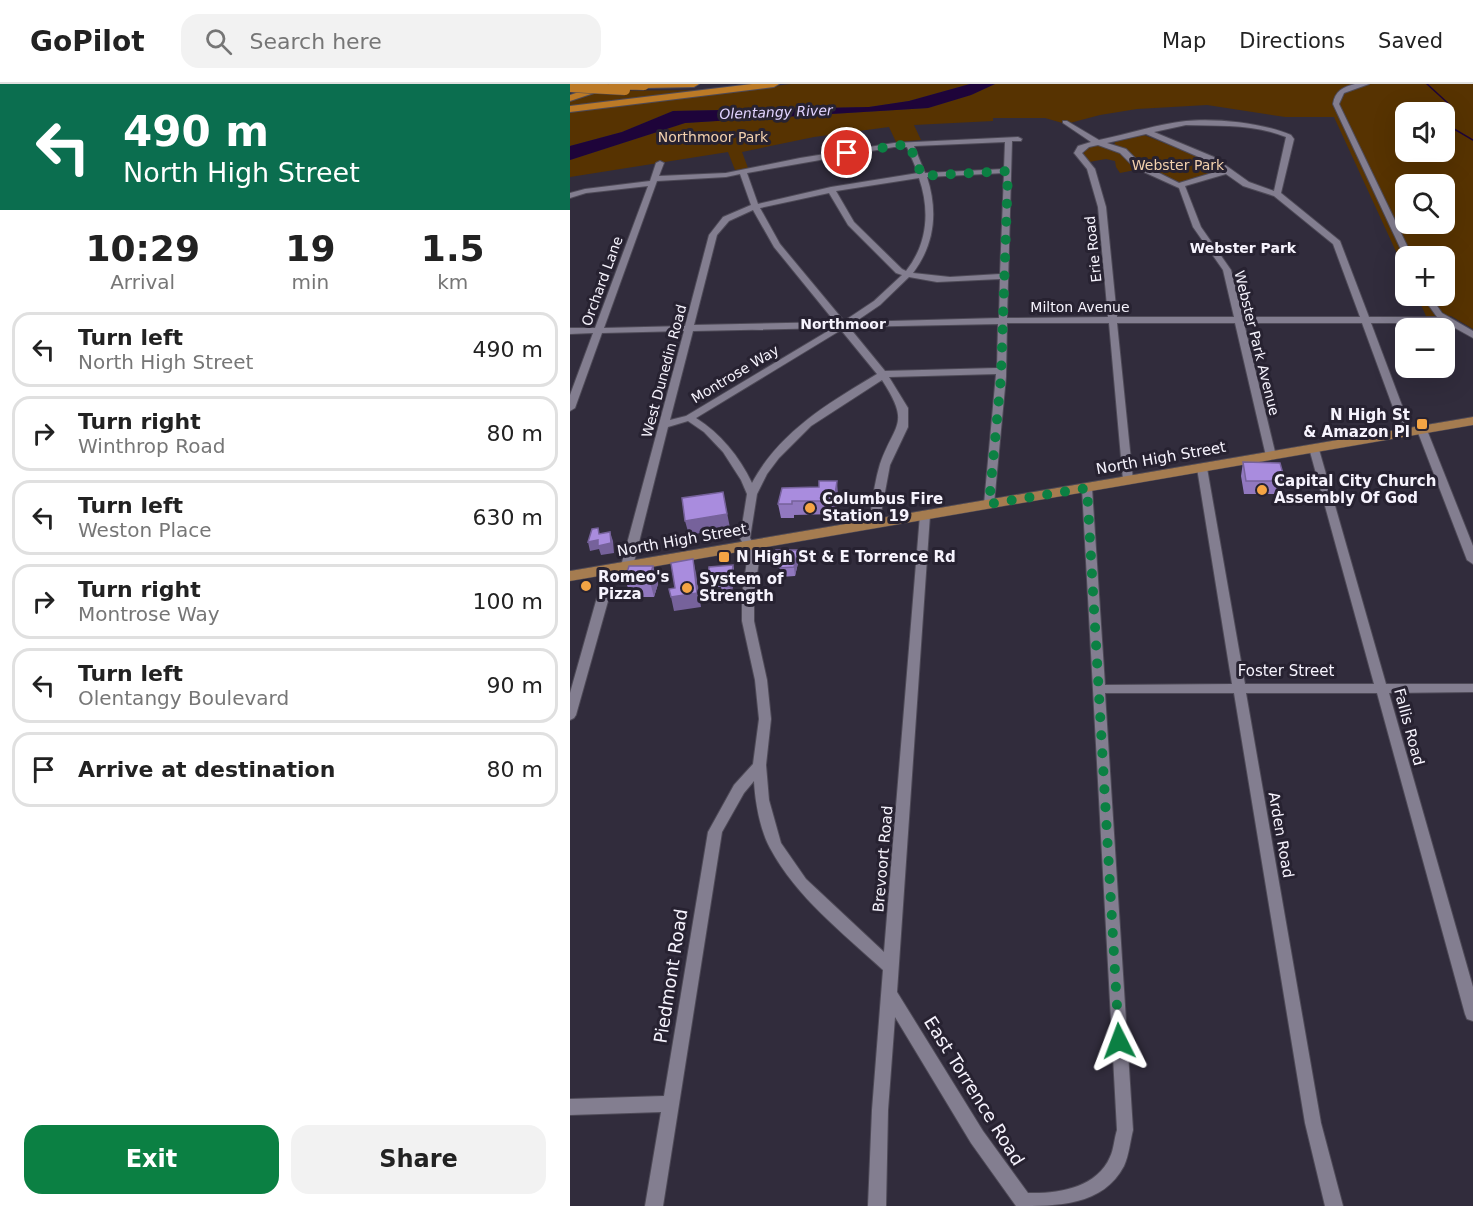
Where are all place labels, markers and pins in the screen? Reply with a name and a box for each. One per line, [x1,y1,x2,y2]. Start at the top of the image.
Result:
pin [821,127,872,178]
place label: N High St & Amazon Pl [1303,406,1410,441]
marker: N High St & Amazon Pl [1415,417,1429,431]
place label: Capital City Church Assembly Of God [1274,472,1436,507]
marker: Capital City Church Assembly Of God [1255,483,1269,497]
place label: Columbus Fire Station 19 [822,490,943,525]
marker: Columbus Fire Station 19 [803,501,817,515]
place label: N High St & E Torrence Rd [736,548,956,566]
marker: N High St & E Torrence Rd [717,550,731,564]
place label: Romeo's Pizza [598,568,670,603]
place label: System of Strength [699,570,784,605]
marker: Romeo's Pizza [579,579,593,593]
marker: System of Strength [680,581,694,595]

